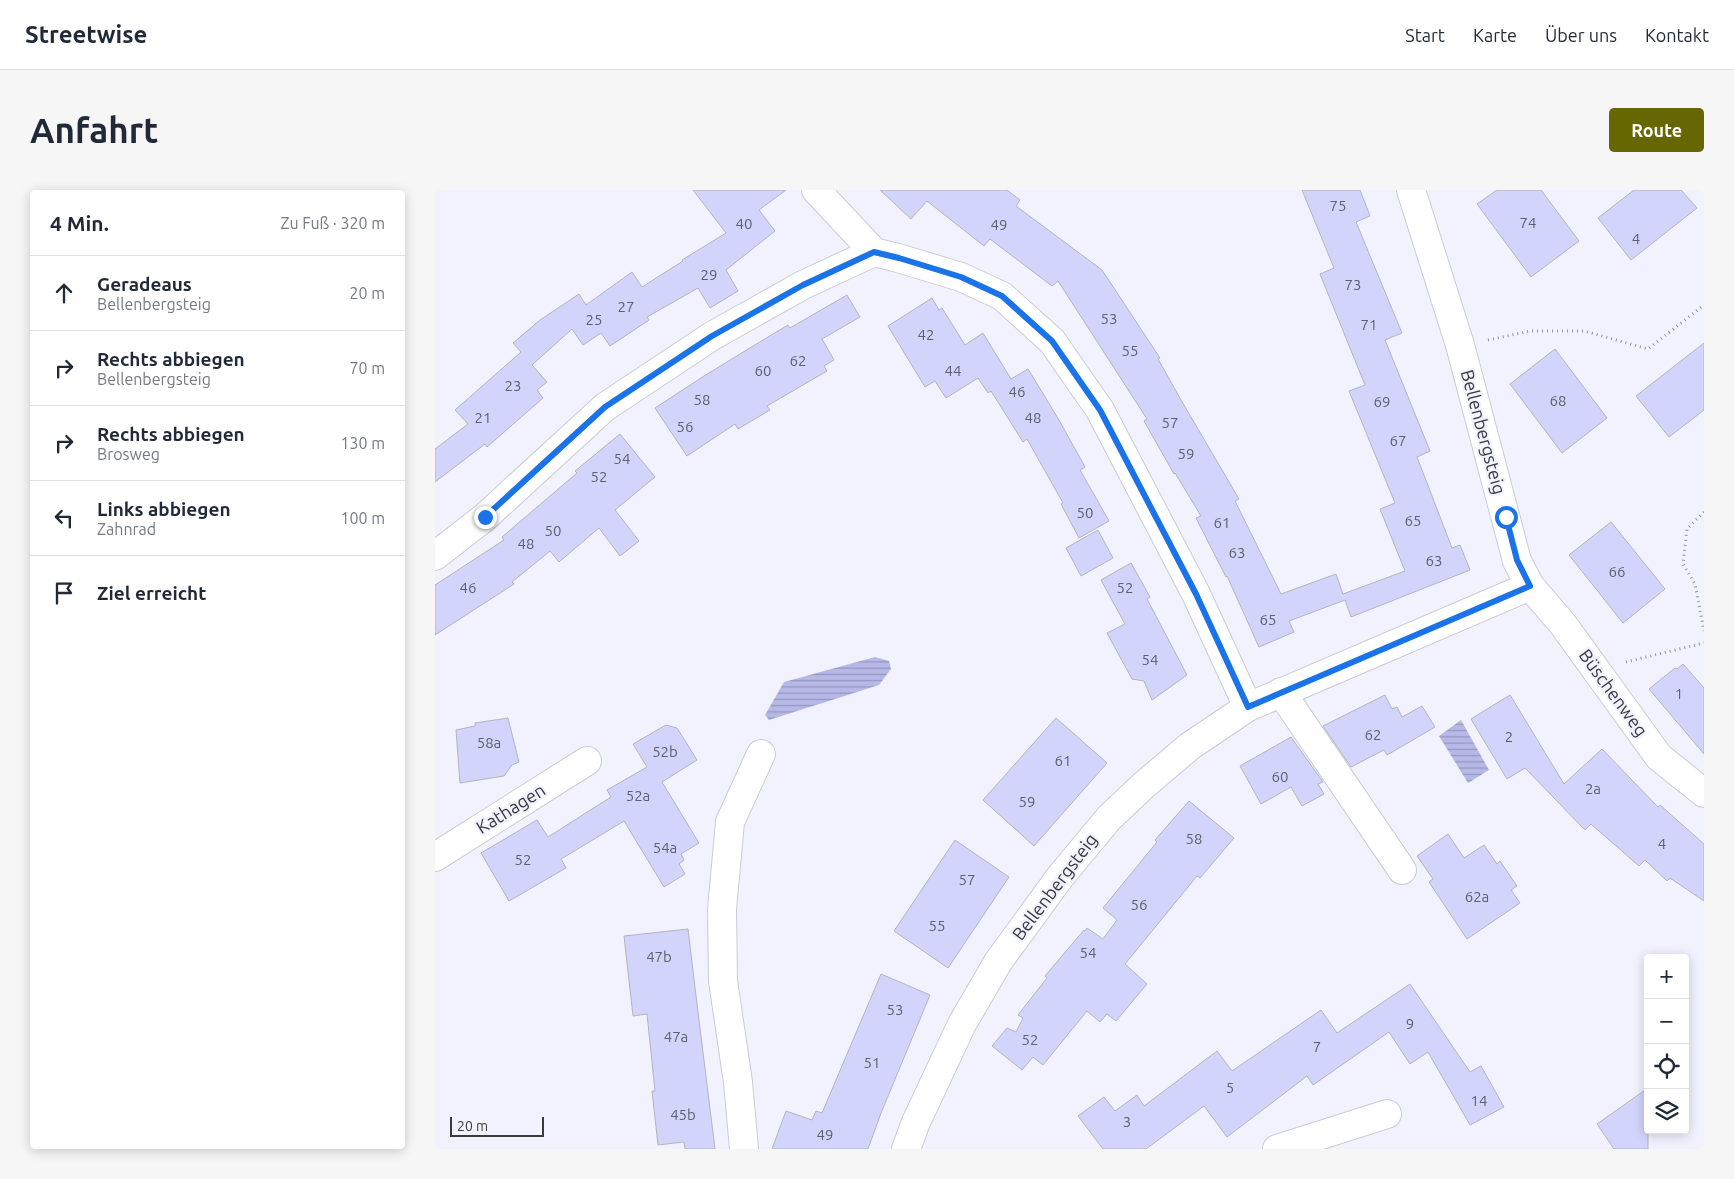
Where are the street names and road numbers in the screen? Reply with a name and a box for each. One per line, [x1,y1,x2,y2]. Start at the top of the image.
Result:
street label: Bellenbergsteig [1458,367,1510,496]
street label: Büschenweg [1576,645,1652,740]
street label: Kathagen [472,779,549,837]
street label: Bellenbergsteig [1008,829,1101,944]

